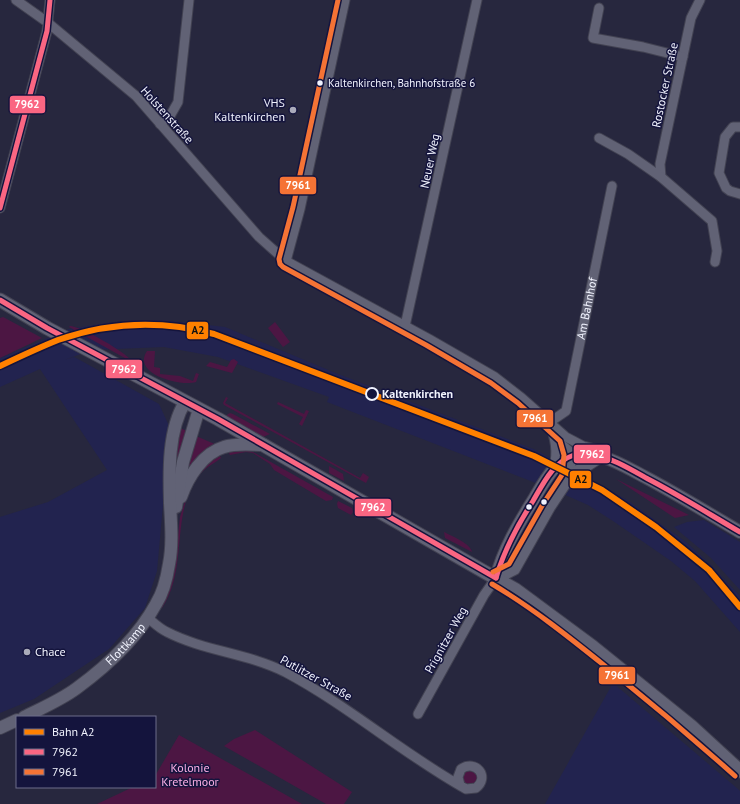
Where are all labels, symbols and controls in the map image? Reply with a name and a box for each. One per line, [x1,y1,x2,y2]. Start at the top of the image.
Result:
street label: Rostocker Straße [648,41,681,129]
place label: Kaltenkirchen, Bahnhofstraße 6 [328,76,475,90]
marker: Kaltenkirchen, Bahnhofstraße 6 [315,78,325,88]
street label: Holstenstraße [138,83,197,146]
line badge: 7962 [9,95,46,114]
place label: VHS Kaltenkirchen [214,95,285,124]
text: 7962 [15,97,39,111]
marker: VHS Kaltenkirchen [288,105,298,115]
street label: Neuer Weg [416,132,443,190]
line badge: 7961 [279,176,317,195]
text: 7961 [286,178,310,192]
street label: Am Bahnhof [573,275,600,341]
line badge: A2 [186,321,209,340]
text: A2 [192,323,204,337]
line badge: 7962 [105,359,143,379]
text: 7962 [112,362,136,376]
place label: Kaltenkirchen [382,386,453,401]
marker: Kaltenkirchen [365,387,379,401]
line badge: 7961 [516,409,554,428]
text: 7961 [523,411,547,425]
line badge: 7962 [573,444,611,464]
text: 7962 [580,447,604,461]
line badge: A2 [569,470,592,489]
text: A2 [575,472,587,486]
unlabelled marker [539,497,549,507]
line badge: 7962 [354,498,392,517]
text: 7962 [361,500,385,514]
unlabelled marker [524,502,534,512]
street label: Prignitzer Weg [421,604,470,676]
street label: Flottkamp [102,620,148,668]
place label: Chace [35,644,66,659]
marker: Chace [22,647,32,657]
street label: Putlitzer Straße [278,652,355,703]
line badge: 7961 [598,666,636,685]
text: 7961 [605,668,629,682]
legend [16,716,156,788]
text: Bahn A2 [52,724,94,739]
text: 7962 [52,744,78,759]
park label: Kolonie Kretelmoor [161,760,219,789]
text: 7961 [52,764,78,779]

